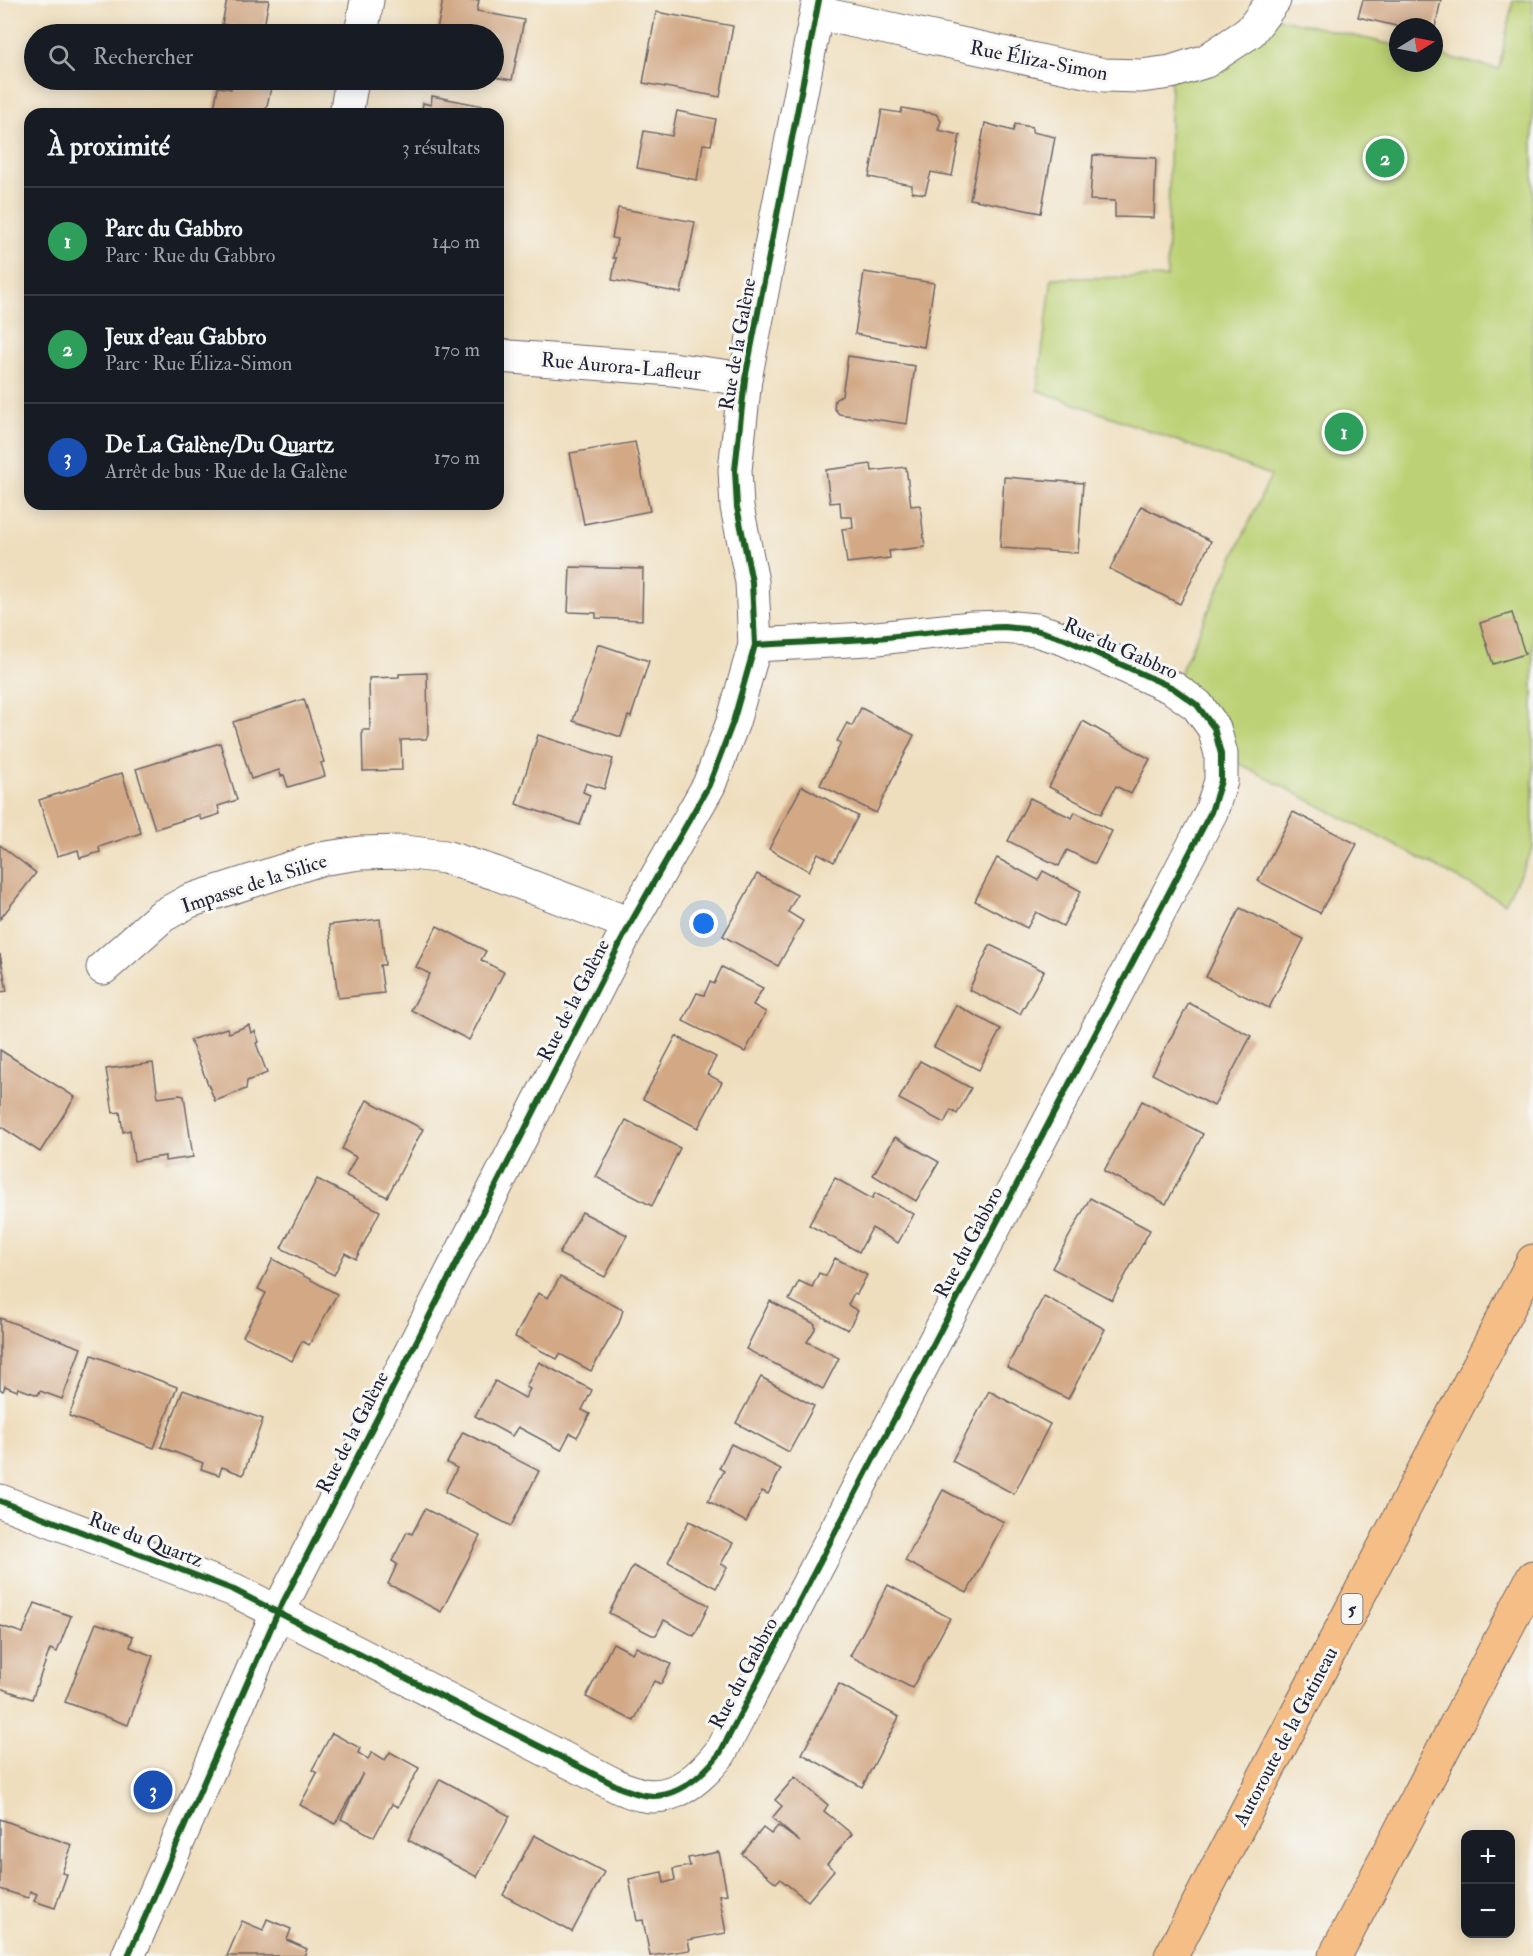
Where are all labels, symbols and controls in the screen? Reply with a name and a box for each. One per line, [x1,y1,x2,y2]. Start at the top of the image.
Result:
north arrow [1389,18,1443,72]
search box [24,24,504,90]
street label: Rue Éliza-Simon [968,34,1110,86]
icon: search [45,41,78,74]
text: Rechercher [93,43,193,71]
text: À proximité [48,131,170,163]
text: 3 résultats [402,135,480,160]
pin: 2 [1366,136,1404,180]
text: Parc du Gabbro [105,215,243,243]
text: 1 [64,229,71,254]
text: 140 m [432,229,480,254]
text: Parc · Rue du Gabbro [105,243,275,268]
street label: Rue de la Galène [714,276,761,412]
text: Jeux d'eau Gabbro [105,323,266,351]
text: 2 [62,337,73,362]
text: 170 m [434,337,480,362]
street label: Rue Aurora-Lafleur [540,347,702,386]
text: Parc · Rue Éliza-Simon [105,351,292,376]
pin: 1 [1324,410,1364,454]
text: De La Galène/Du Quartz [105,431,334,459]
text: 3 [64,445,71,470]
text: 170 m [434,445,480,470]
text: Arrêt de bus · Rue de la Galène [105,459,347,484]
street label: Rue du Gabbro [1060,612,1182,685]
street label: Impasse de la Silice [178,848,330,920]
your location [689,909,718,938]
street label: Rue de la Galène [532,935,615,1066]
street label: Rue du Gabbro [929,1182,1008,1302]
street label: Rue de la Galène [311,1367,394,1498]
street label: Rue du Quartz [85,1506,207,1573]
road number: 5 [1342,1594,1362,1624]
street label: Rue du Gabbro [704,1613,783,1733]
street label: Autoroute de la Gatineau [1227,1642,1343,1831]
pin: 3 [134,1768,172,1812]
map controls [1461,1830,1515,1938]
button: + [1461,1830,1515,1884]
button: − [1461,1884,1515,1938]

